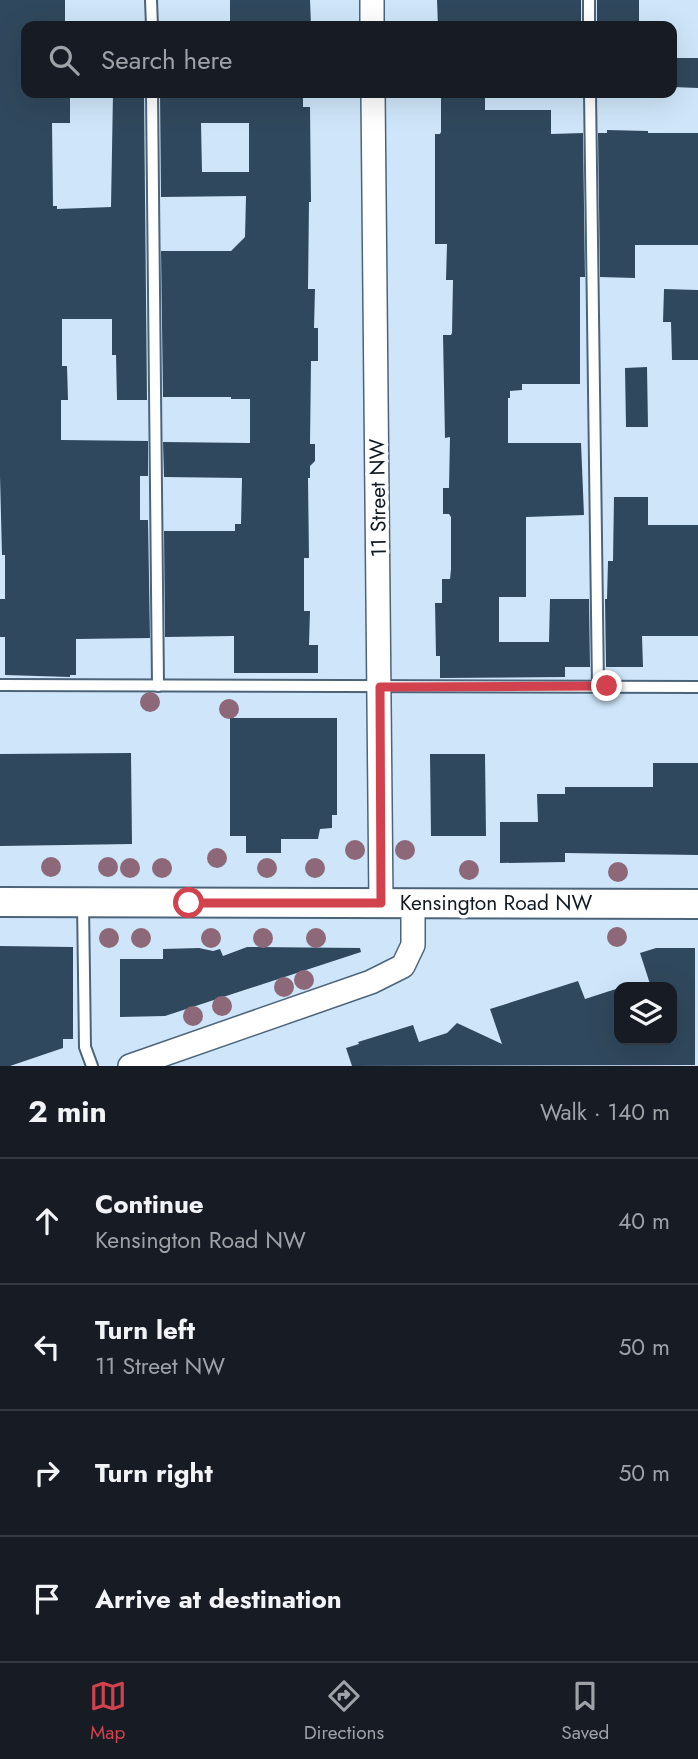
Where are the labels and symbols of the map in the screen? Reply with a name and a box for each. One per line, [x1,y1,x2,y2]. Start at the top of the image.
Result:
street label: 11 Street NW [362,438,394,558]
route end [591,670,622,701]
route start [173,887,204,918]
street label: Kensington Road NW [400,888,592,918]

